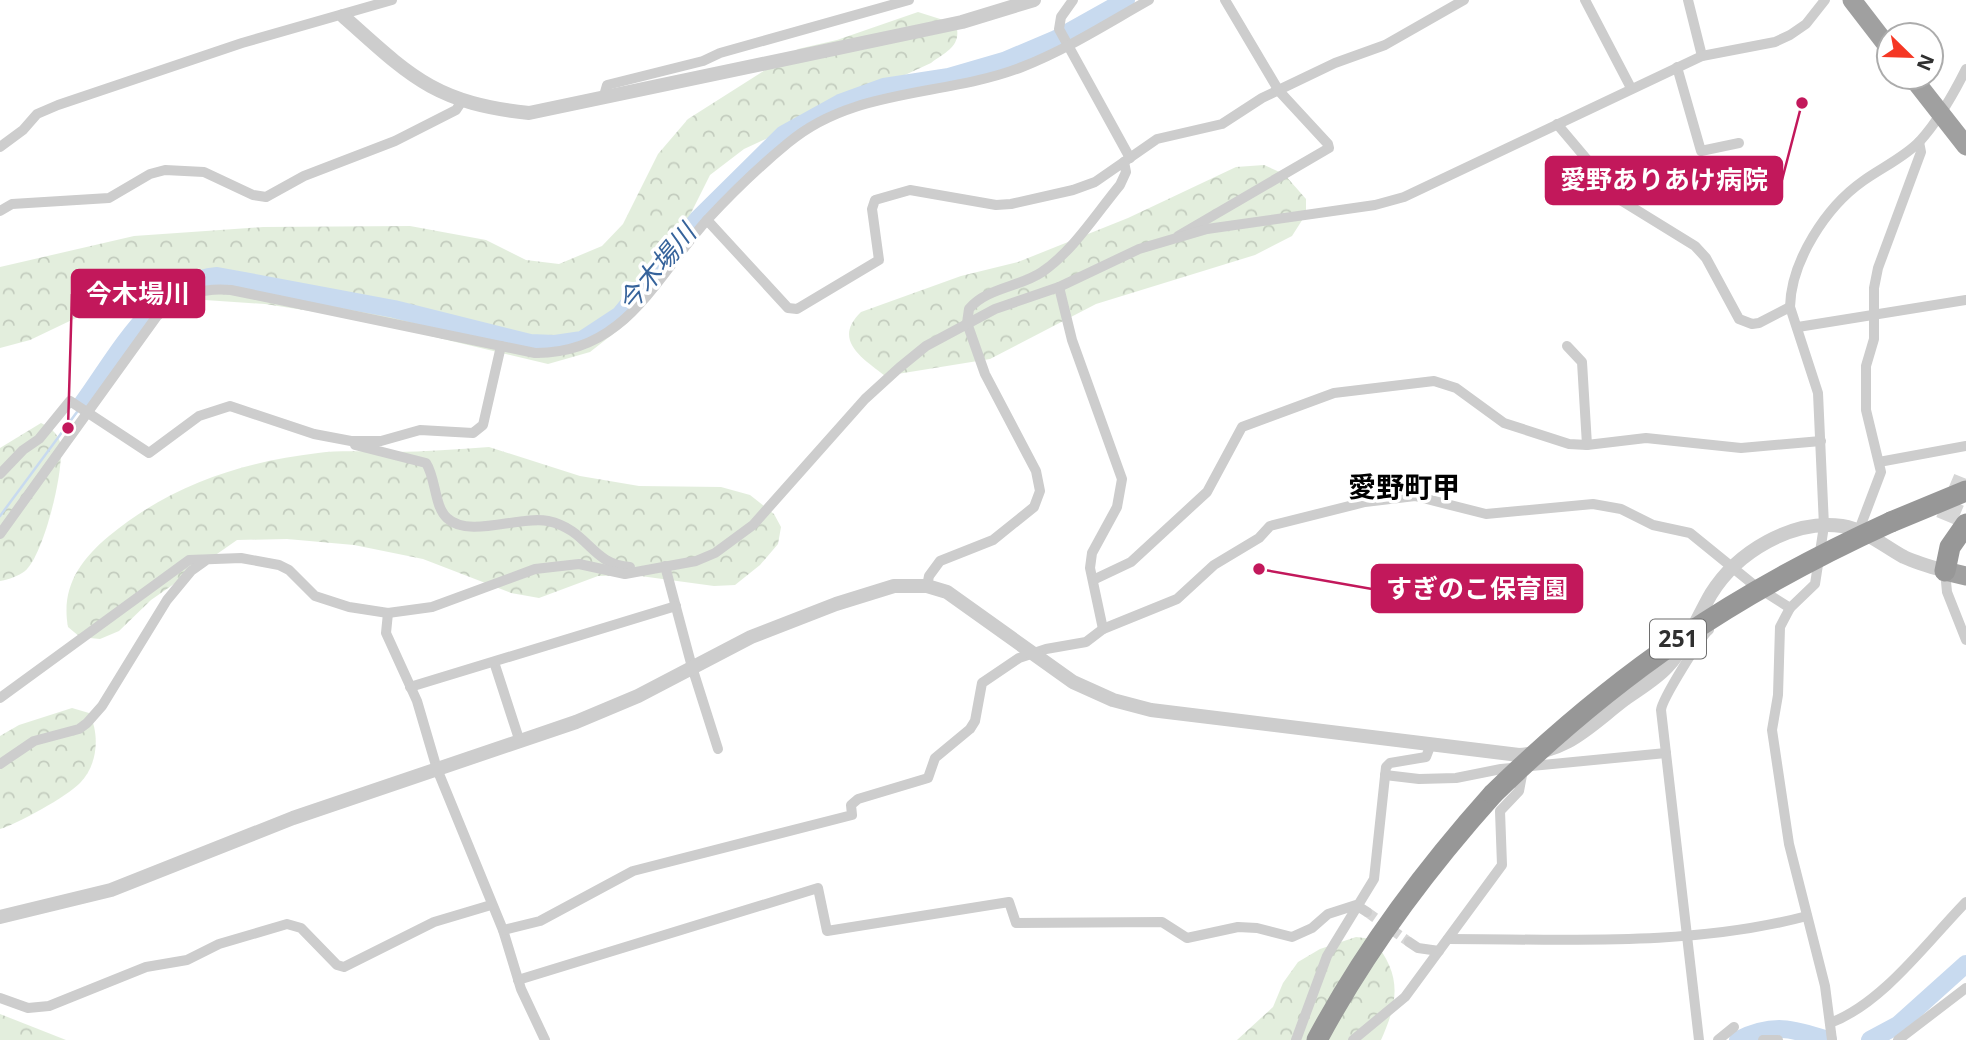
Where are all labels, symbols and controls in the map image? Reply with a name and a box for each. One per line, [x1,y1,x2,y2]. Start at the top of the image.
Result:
north arrow [1875,21,1945,91]
text: N [1911,50,1941,75]
callout: 愛野ありあけ病院 [1546,157,1782,204]
text: 愛野ありあけ病院 [1560,161,1768,197]
water label: 今木場川 [609,214,705,319]
callout: 今木場川 [72,270,204,317]
text: 今木場川 [86,275,190,311]
district label: 愛野町甲 [1348,467,1460,505]
callout: すぎのこ保育園 [1372,565,1582,612]
text: すぎのこ保育園 [1386,570,1568,606]
road number: 251 [1650,620,1706,659]

